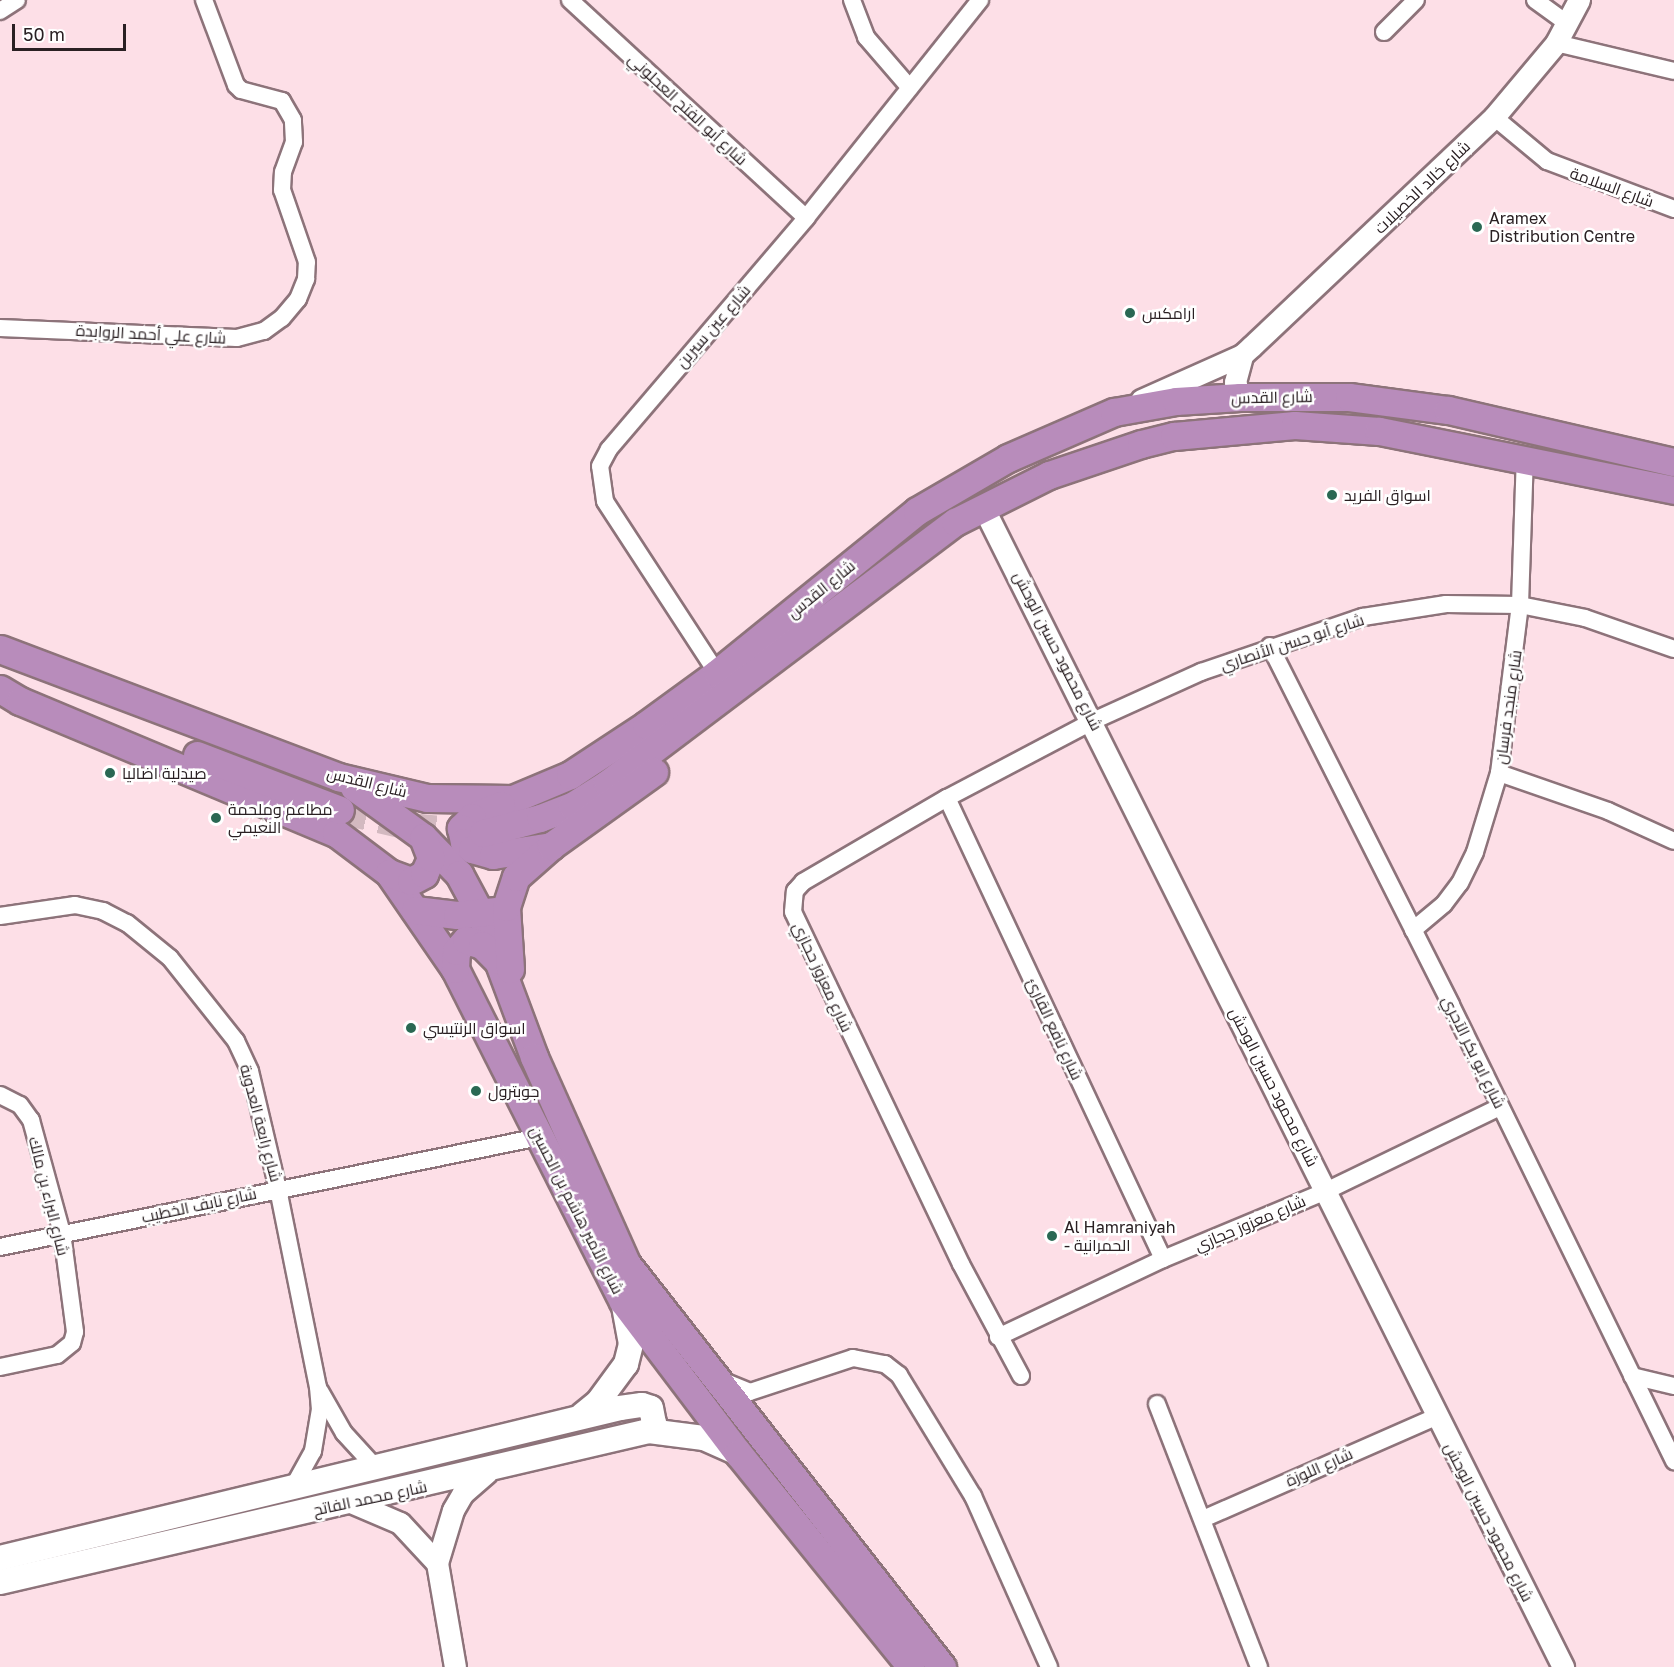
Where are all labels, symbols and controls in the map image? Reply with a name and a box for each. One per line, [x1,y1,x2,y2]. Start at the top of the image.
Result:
scale bar [15,12,129,50]
text: 50 m [23,23,65,45]
street label: شارع أبو الفتح العجلوني [625,49,751,169]
street label: شارع خالد الخصيلات [1370,136,1474,238]
street label: شارع السلامة [1568,163,1656,211]
place label: Aramex Distribution Centre [1489,208,1635,246]
marker: Aramex Distribution Centre [1470,220,1484,234]
street label: شارع عين سيرين [672,281,754,371]
place label: ارامكس [1142,303,1196,323]
marker: ارامكس [1123,306,1137,320]
street label: شارع علي أحمد الروابدة [75,320,227,348]
street label: شارع القدس [1231,387,1313,407]
place label: اسواق الفريد [1344,485,1431,505]
marker: اسواق الفريد [1325,488,1339,502]
street label: شارع القدس [783,556,859,622]
street label: شارع محمود حسين الوحش [1009,568,1107,734]
street label: شارع أبو حسن الأنصاري [1218,610,1366,674]
street label: شارع منجد فرسان [1490,649,1526,765]
place label: صيدلية اضاليا [122,763,207,783]
street label: شارع القدس [325,763,409,801]
marker: صيدلية اضاليا [103,766,117,780]
place label: مطاعم وملحمة النعيمي [228,799,333,837]
marker: مطاعم وملحمة النعيمي [209,811,223,825]
street label: شارع معزوز حجازي [789,919,857,1035]
street label: شارع نافع القارئ [1023,975,1087,1083]
street label: شارع ابو بكر الآجري [1438,992,1510,1112]
street label: شارع محمود حسين الوحش [1225,1004,1323,1170]
place label: اسواق الرنتيسي [423,1018,525,1038]
marker: اسواق الرنتيسي [404,1021,418,1035]
street label: شارع رابعة العدوية [236,1062,286,1184]
place label: جوبترول [488,1081,539,1101]
marker: جوبترول [469,1084,483,1098]
street label: شارع الأمير هاشم بن الحسين [526,1123,628,1297]
street label: شارع البراء بن مالك [25,1134,73,1258]
street label: شارع نايف الخطيب [140,1183,258,1227]
street label: شارع معزوز حجازي [1191,1191,1309,1255]
place label: Al Hamraniyah - الحمرانية [1064,1217,1175,1255]
marker: Al Hamraniyah - الحمرانية [1045,1229,1059,1243]
street label: شارع محمود حسين الوحش [1440,1439,1538,1605]
street label: شارع اللوزة [1282,1444,1356,1490]
street label: شارع محمد الفاتح [311,1477,429,1519]

